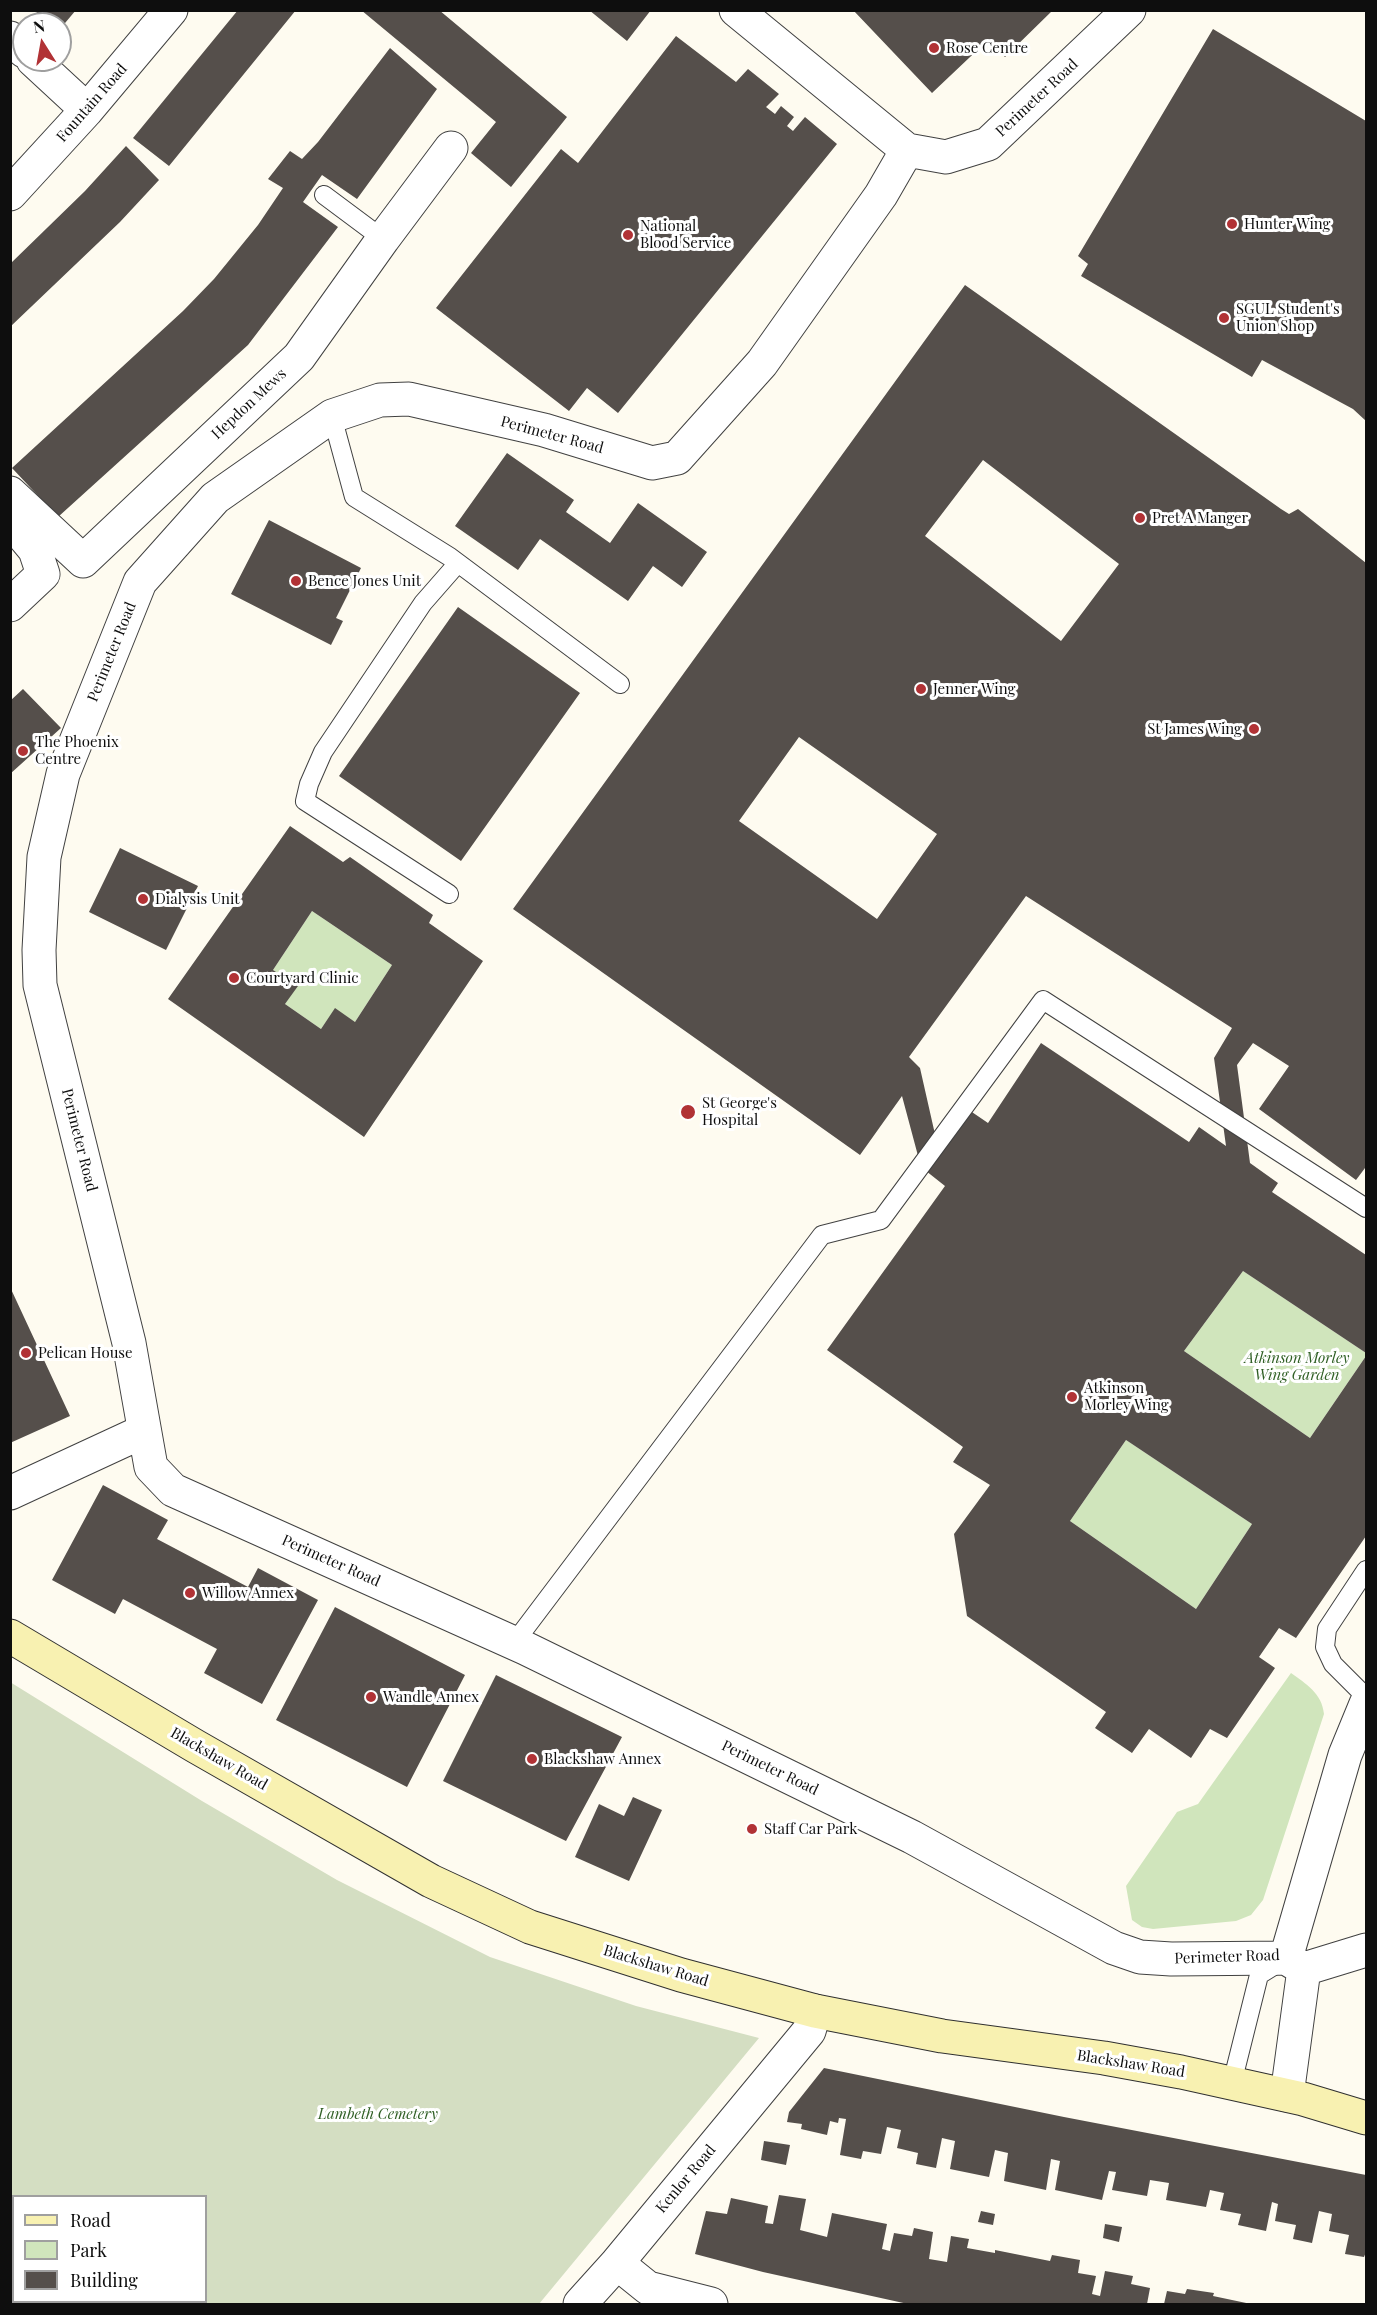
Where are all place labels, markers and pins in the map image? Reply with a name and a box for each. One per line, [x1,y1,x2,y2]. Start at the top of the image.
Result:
place label: Rose Centre [946,39,1028,57]
marker: Rose Centre [927,41,941,55]
place label: Hunter Wing [1244,215,1331,233]
place label: National Blood Service [640,217,731,252]
marker: Hunter Wing [1225,217,1239,231]
marker: National Blood Service [621,228,635,242]
place label: SGUL Student's Union Shop [1236,300,1340,335]
marker: SGUL Student's Union Shop [1217,311,1231,325]
place label: Pret A Manger [1152,509,1248,527]
marker: Pret A Manger [1133,511,1147,525]
place label: Bence Jones Unit [308,572,421,590]
marker: Bence Jones Unit [289,574,303,588]
place label: Jenner Wing [933,680,1015,698]
marker: Jenner Wing [914,682,928,696]
place label: St James Wing [1147,720,1242,738]
marker: St James Wing [1247,722,1261,736]
place label: The Phoenix Centre [35,733,119,768]
marker: The Phoenix Centre [16,744,30,758]
place label: Dialysis Unit [155,890,240,908]
marker: Dialysis Unit [136,892,150,906]
place label: Courtyard Clinic [246,969,359,987]
marker: Courtyard Clinic [227,971,241,985]
place label: St George's Hospital [702,1094,777,1129]
marker: St George's Hospital [679,1103,697,1121]
place label: Pelican House [38,1344,133,1362]
marker: Pelican House [19,1346,33,1360]
place label: Atkinson Morley Wing [1084,1379,1169,1414]
marker: Atkinson Morley Wing [1065,1390,1079,1404]
place label: Willow Annex [202,1584,294,1602]
marker: Willow Annex [183,1586,197,1600]
place label: Wandle Annex [383,1688,479,1706]
marker: Wandle Annex [364,1690,378,1704]
place label: Blackshaw Annex [544,1750,661,1768]
marker: Blackshaw Annex [525,1752,539,1766]
place label: Staff Car Park [764,1820,857,1838]
marker: Staff Car Park [745,1822,759,1836]

